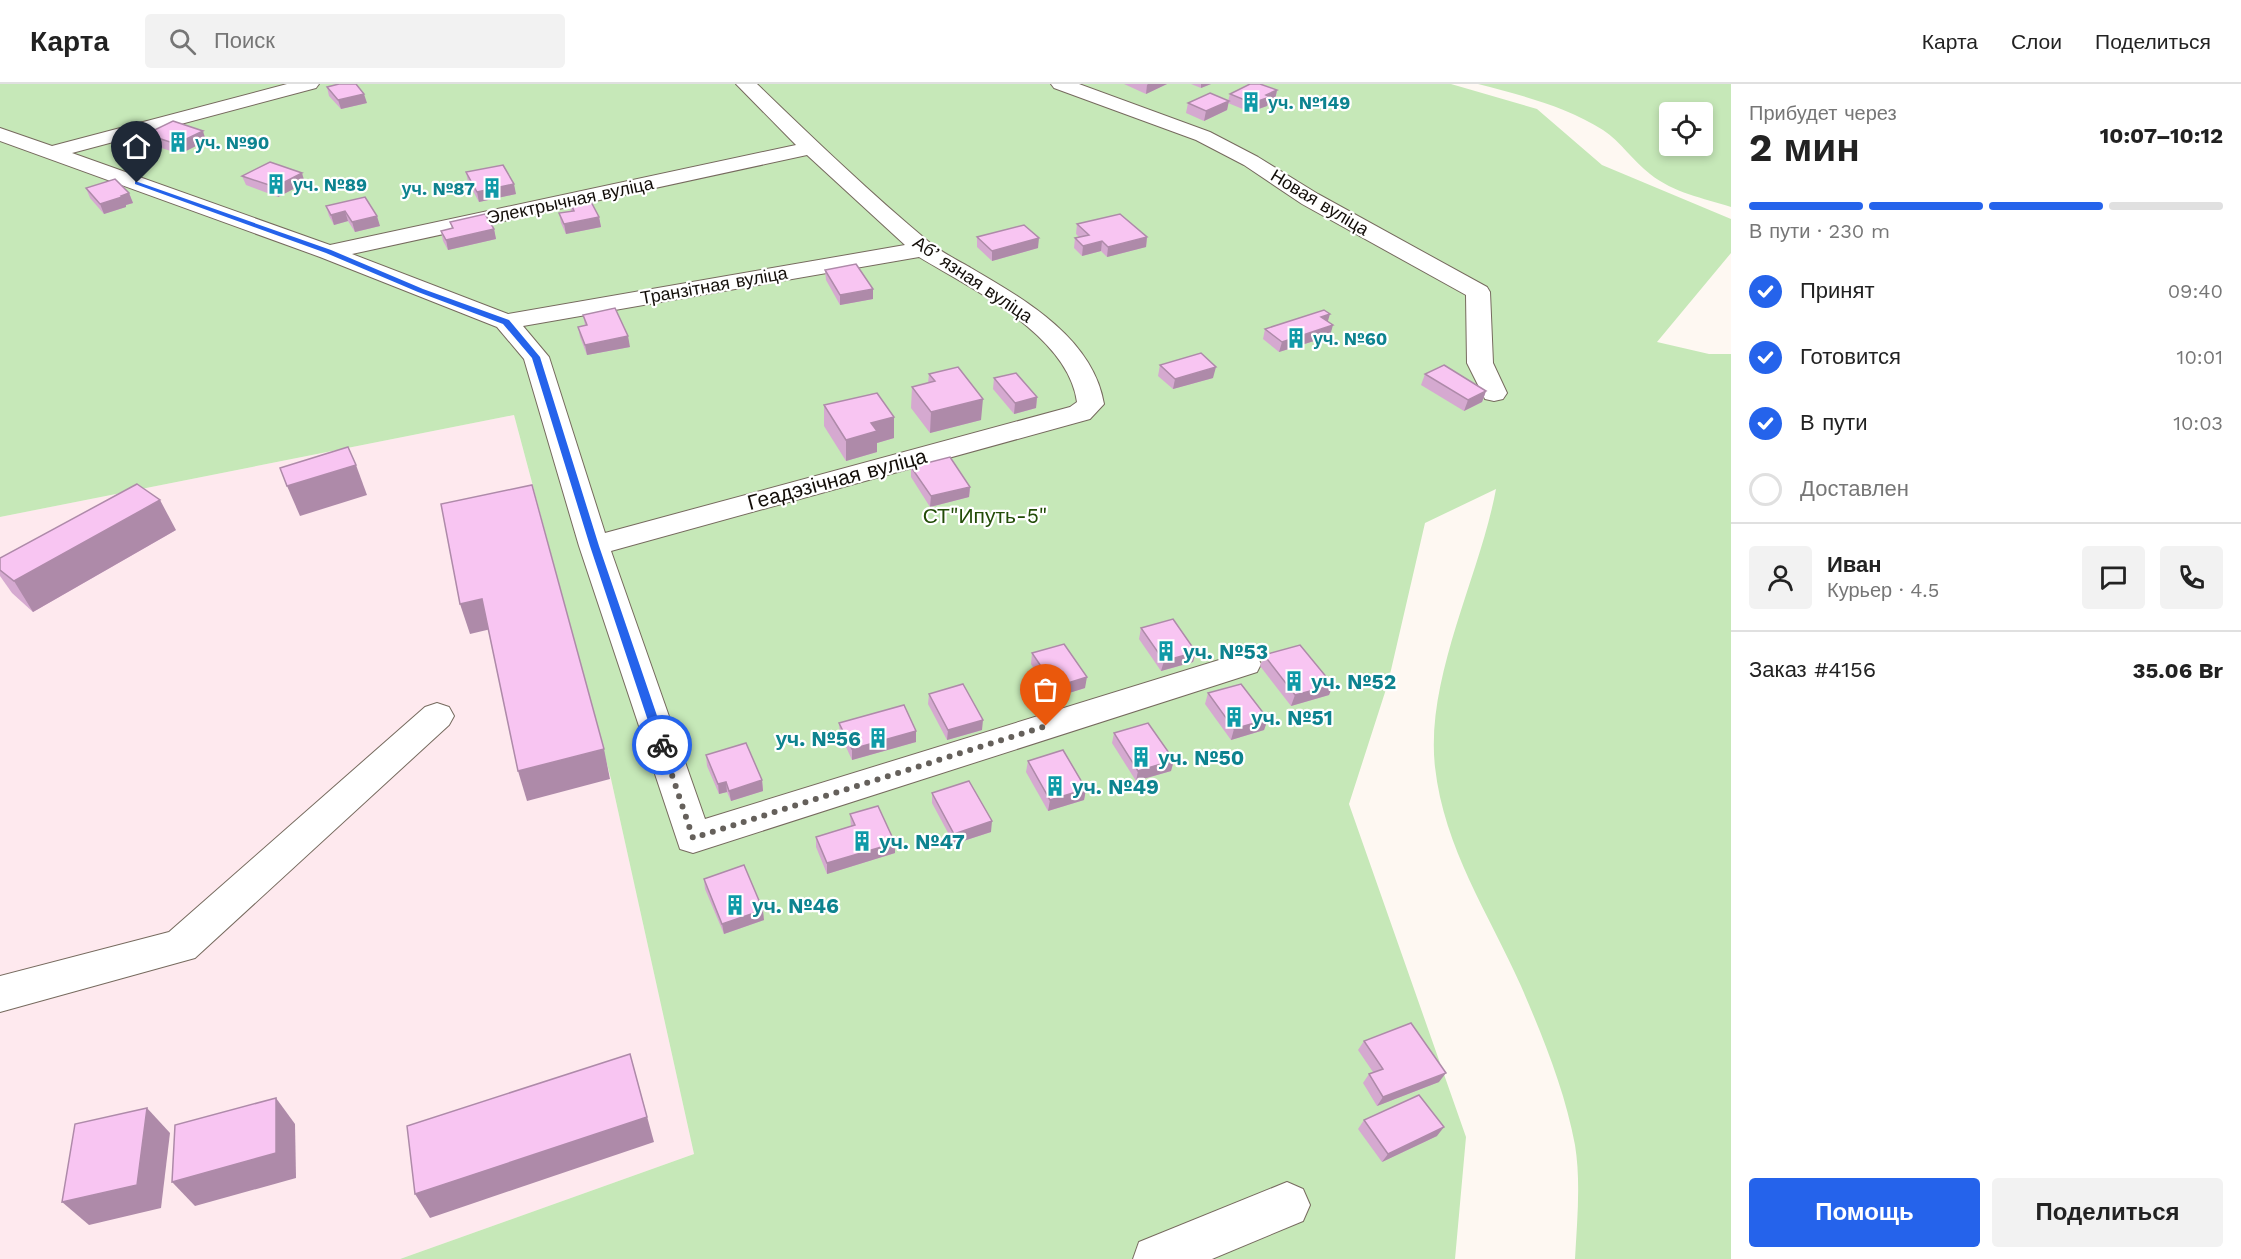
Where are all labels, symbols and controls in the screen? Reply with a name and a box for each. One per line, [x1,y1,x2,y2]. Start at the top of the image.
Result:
search box [145,14,565,68]
text: Карта [30,25,109,58]
icon: search [166,25,199,58]
text: Поиск [214,28,275,53]
text: Карта [1922,29,1978,54]
text: Слои [2011,29,2062,54]
text: Поделиться [2095,29,2211,54]
building icon: уч. №149 [1239,90,1263,114]
place label: уч. №149 [1268,92,1350,113]
text: Прибудет через [1749,101,1897,125]
map controls [1659,102,1713,156]
button: locate [1659,102,1713,156]
pin [111,121,162,183]
text: 10:07–10:12 [2100,123,2223,148]
text: 2 мин [1749,125,1860,170]
icon: home [120,130,153,163]
building icon: уч. №90 [166,130,190,154]
place label: уч. №90 [195,132,269,153]
street label: Новая вуліца [1267,164,1374,240]
building icon: уч. №89 [264,172,288,196]
street label: Электрычная вуліца [485,172,656,228]
place label: уч. №89 [293,174,367,195]
building icon: уч. №87 [480,176,504,200]
place label: уч. №87 [402,178,475,199]
text: В пути · 230 m [1749,219,1890,243]
street label: Абʼязная вуліца [909,231,1038,327]
street label: Транзітная вуліца [639,262,790,308]
icon: check [1749,275,1782,308]
text: Принят [1800,278,1874,303]
text: 09:40 [2168,279,2223,303]
building icon: уч. №60 [1284,326,1308,350]
place label: уч. №60 [1313,328,1387,349]
icon: check [1749,341,1782,374]
text: Готовится [1800,344,1901,369]
text: 10:01 [2177,345,2223,369]
icon: check [1749,407,1782,440]
text: В пути [1800,410,1867,435]
text: 10:03 [2173,411,2223,435]
street label: Геадэзічная вуліца [745,443,930,515]
text: Доставлен [1800,476,1909,501]
park label: СТ"Ипуть-5" [923,503,1047,528]
button: person [1749,546,1812,609]
button: chat [2082,546,2145,609]
button: phone [2160,546,2223,609]
text: Иван [1827,552,1882,577]
text: Курьер · 4.5 [1827,578,1939,602]
building icon: уч. №53 [1154,639,1178,663]
place label: уч. №53 [1183,639,1268,664]
text: Заказ #4156 [1749,657,1876,682]
text: 35.06 Br [2132,658,2223,683]
pin [1020,664,1071,726]
building icon: уч. №52 [1282,669,1306,693]
place label: уч. №52 [1311,669,1396,694]
icon: bag [1029,673,1062,706]
building icon: уч. №51 [1222,705,1246,729]
place label: уч. №51 [1251,705,1333,730]
courier [632,715,692,775]
place label: уч. №56 [775,726,861,751]
building icon: уч. №56 [866,726,890,750]
icon: bike [646,729,679,762]
building icon: уч. №50 [1129,745,1153,769]
place label: уч. №50 [1158,745,1244,770]
building icon: уч. №49 [1043,774,1067,798]
place label: уч. №49 [1072,774,1159,799]
building icon: уч. №47 [850,829,874,853]
place label: уч. №47 [879,829,965,854]
building icon: уч. №46 [723,893,747,917]
place label: уч. №46 [752,893,839,918]
button: Помощь [1749,1178,1980,1247]
button: Поделиться [1992,1178,2223,1247]

